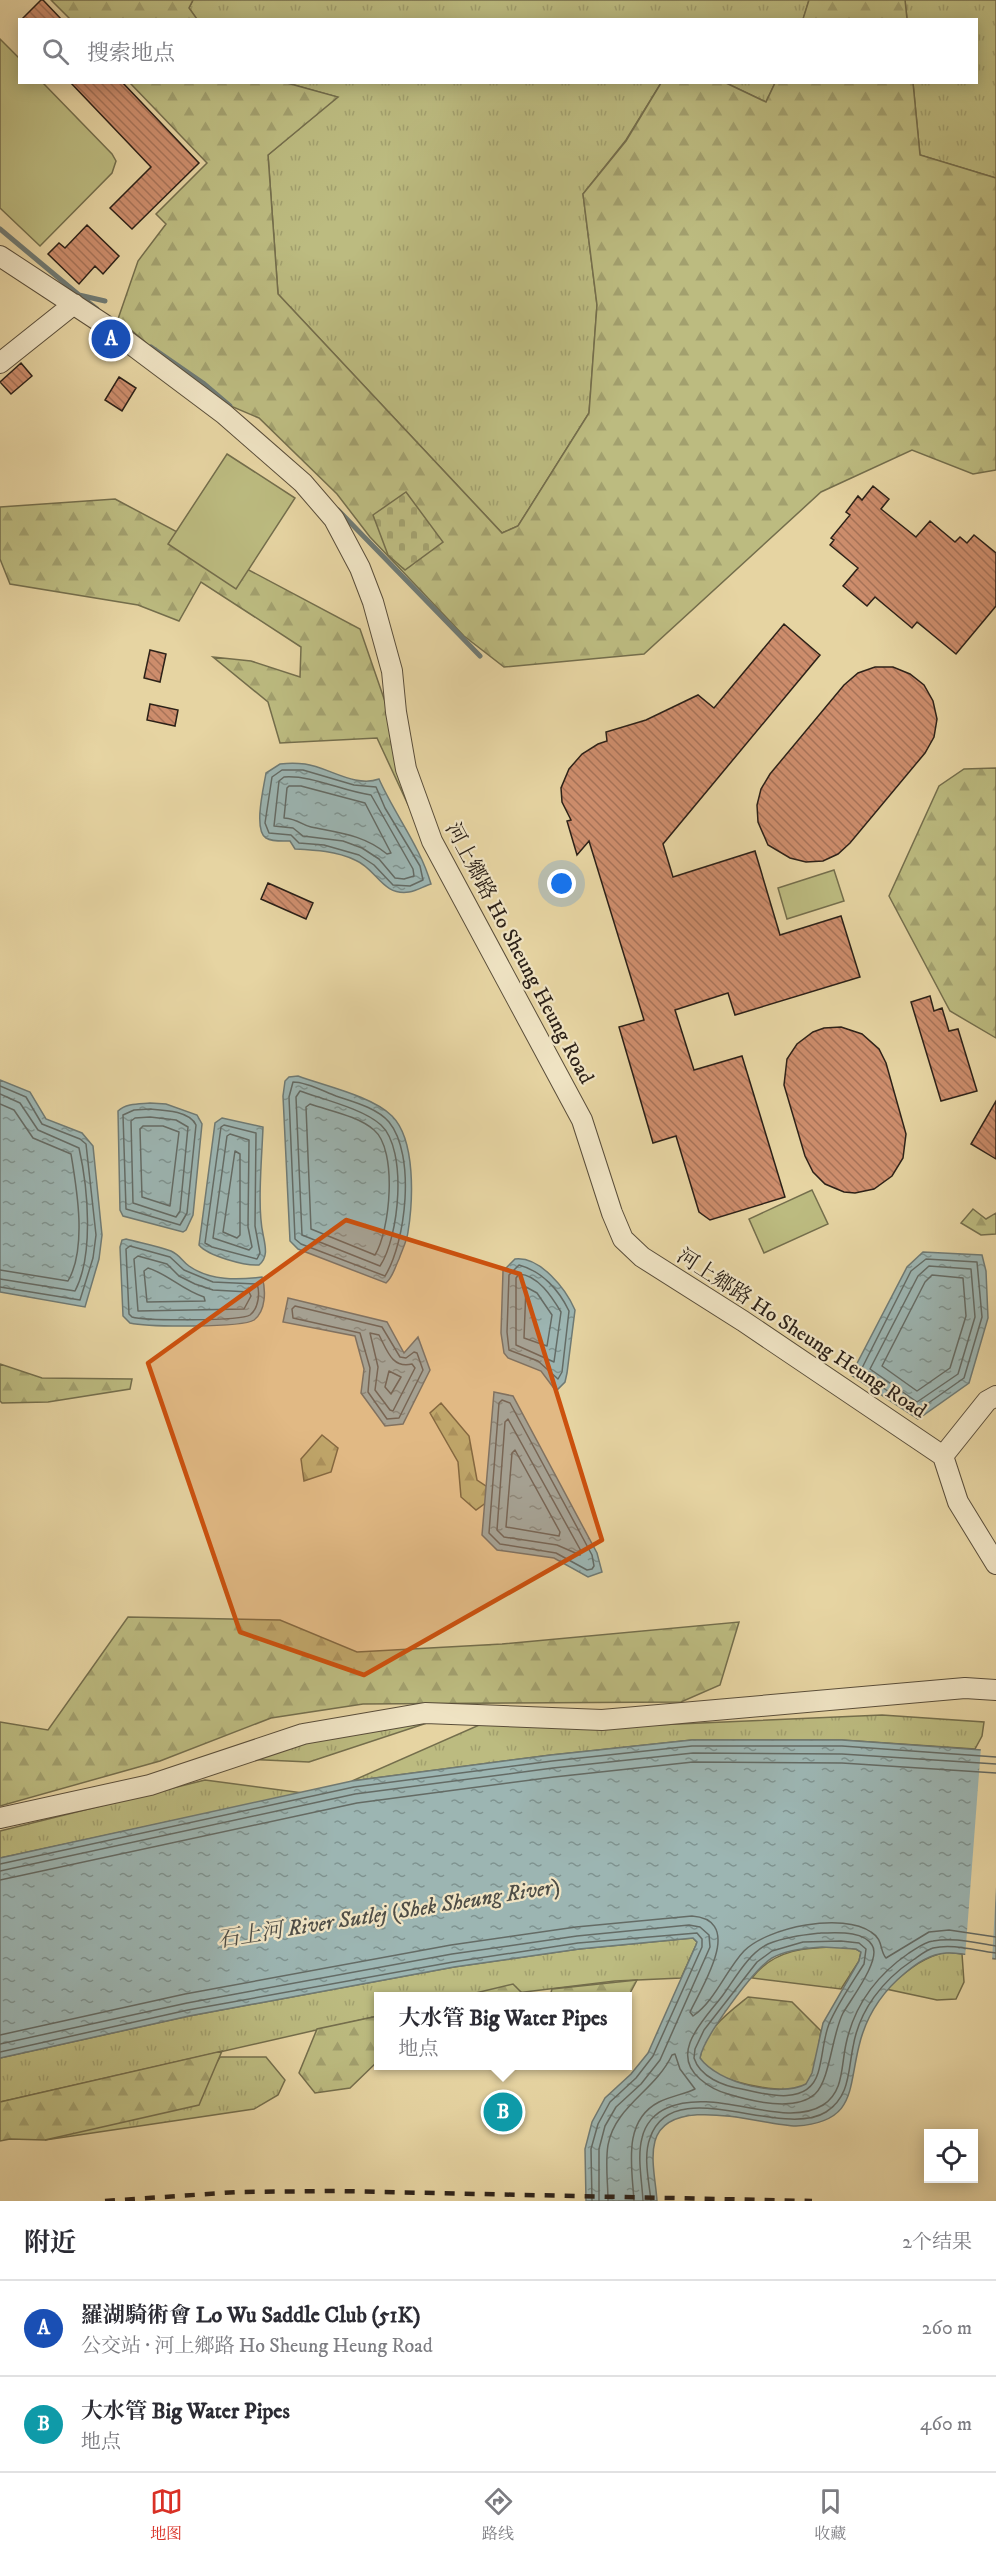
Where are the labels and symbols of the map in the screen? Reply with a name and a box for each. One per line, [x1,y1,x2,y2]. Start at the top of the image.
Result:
pin: A [92,316,130,362]
street label: 河上鄉路 Ho Sheung Heung Road [439,818,599,1089]
your location [547,869,576,898]
street label: 河上鄉路 Ho Sheung Heung Road [672,1243,932,1425]
water label: 石上河 River Sutlej (Shek Sheung River) [215,1873,561,1954]
pin: B [484,2090,522,2134]

